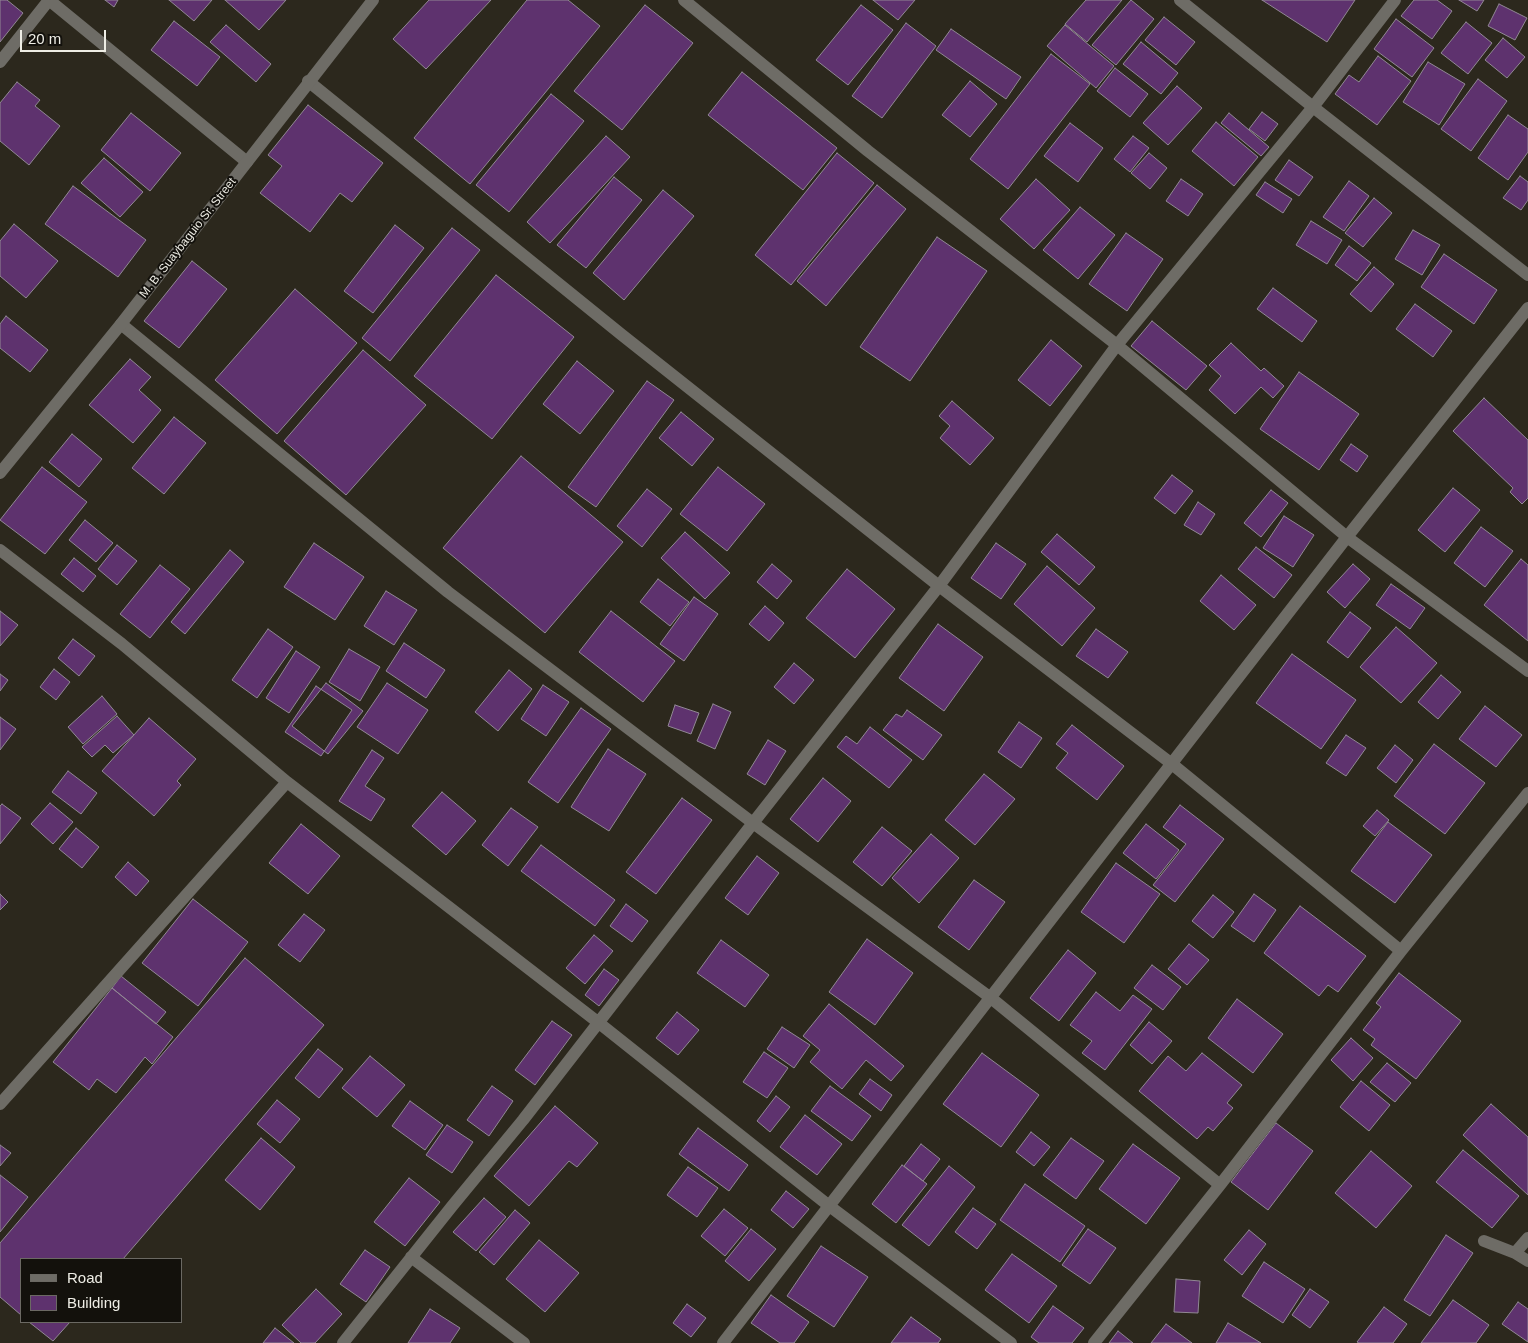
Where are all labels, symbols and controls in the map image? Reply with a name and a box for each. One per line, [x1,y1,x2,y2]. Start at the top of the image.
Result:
scale bar [22,20,109,52]
text: 20 m [28,30,61,47]
street label: M. B. Suaybaguio Sr. Street [137,175,239,301]
legend [20,1258,182,1323]
text: Road [67,1269,103,1286]
text: Building [67,1294,120,1311]

